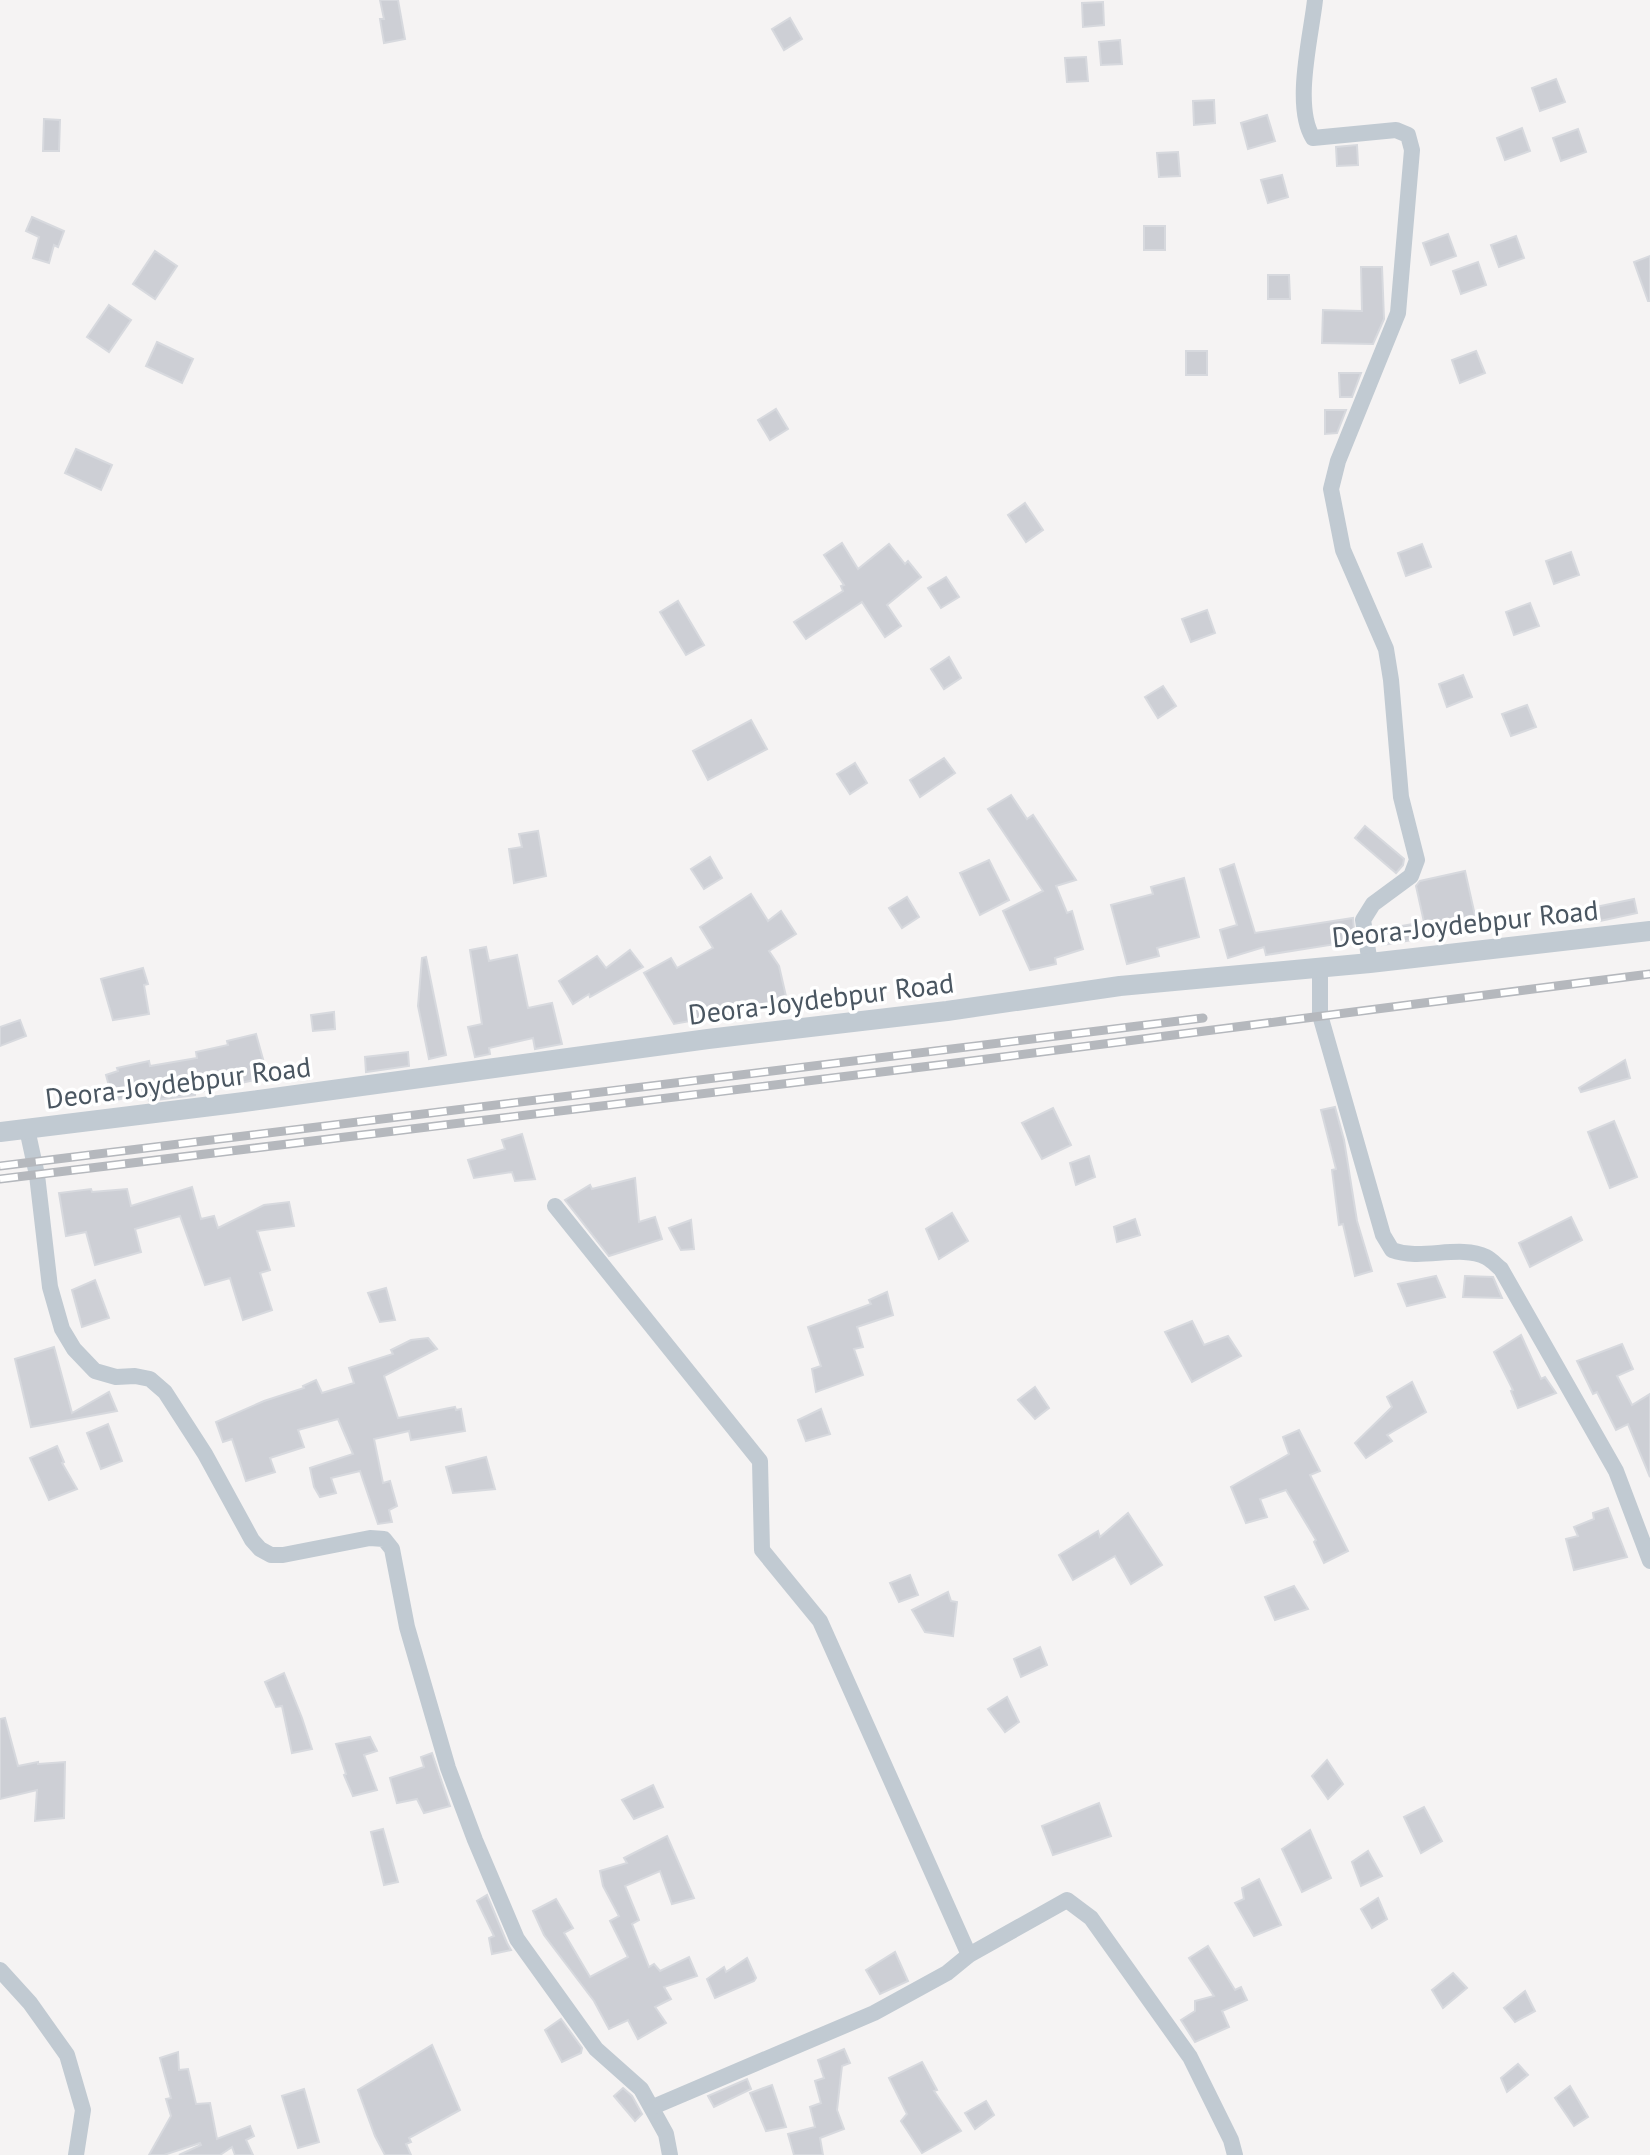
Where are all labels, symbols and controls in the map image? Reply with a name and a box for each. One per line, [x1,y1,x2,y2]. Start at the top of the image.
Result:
street label: Deora-Joydebpur Road [1330,891,1600,955]
street label: Deora-Joydebpur Road [686,963,956,1033]
street label: Deora-Joydebpur Road [43,1047,313,1117]

